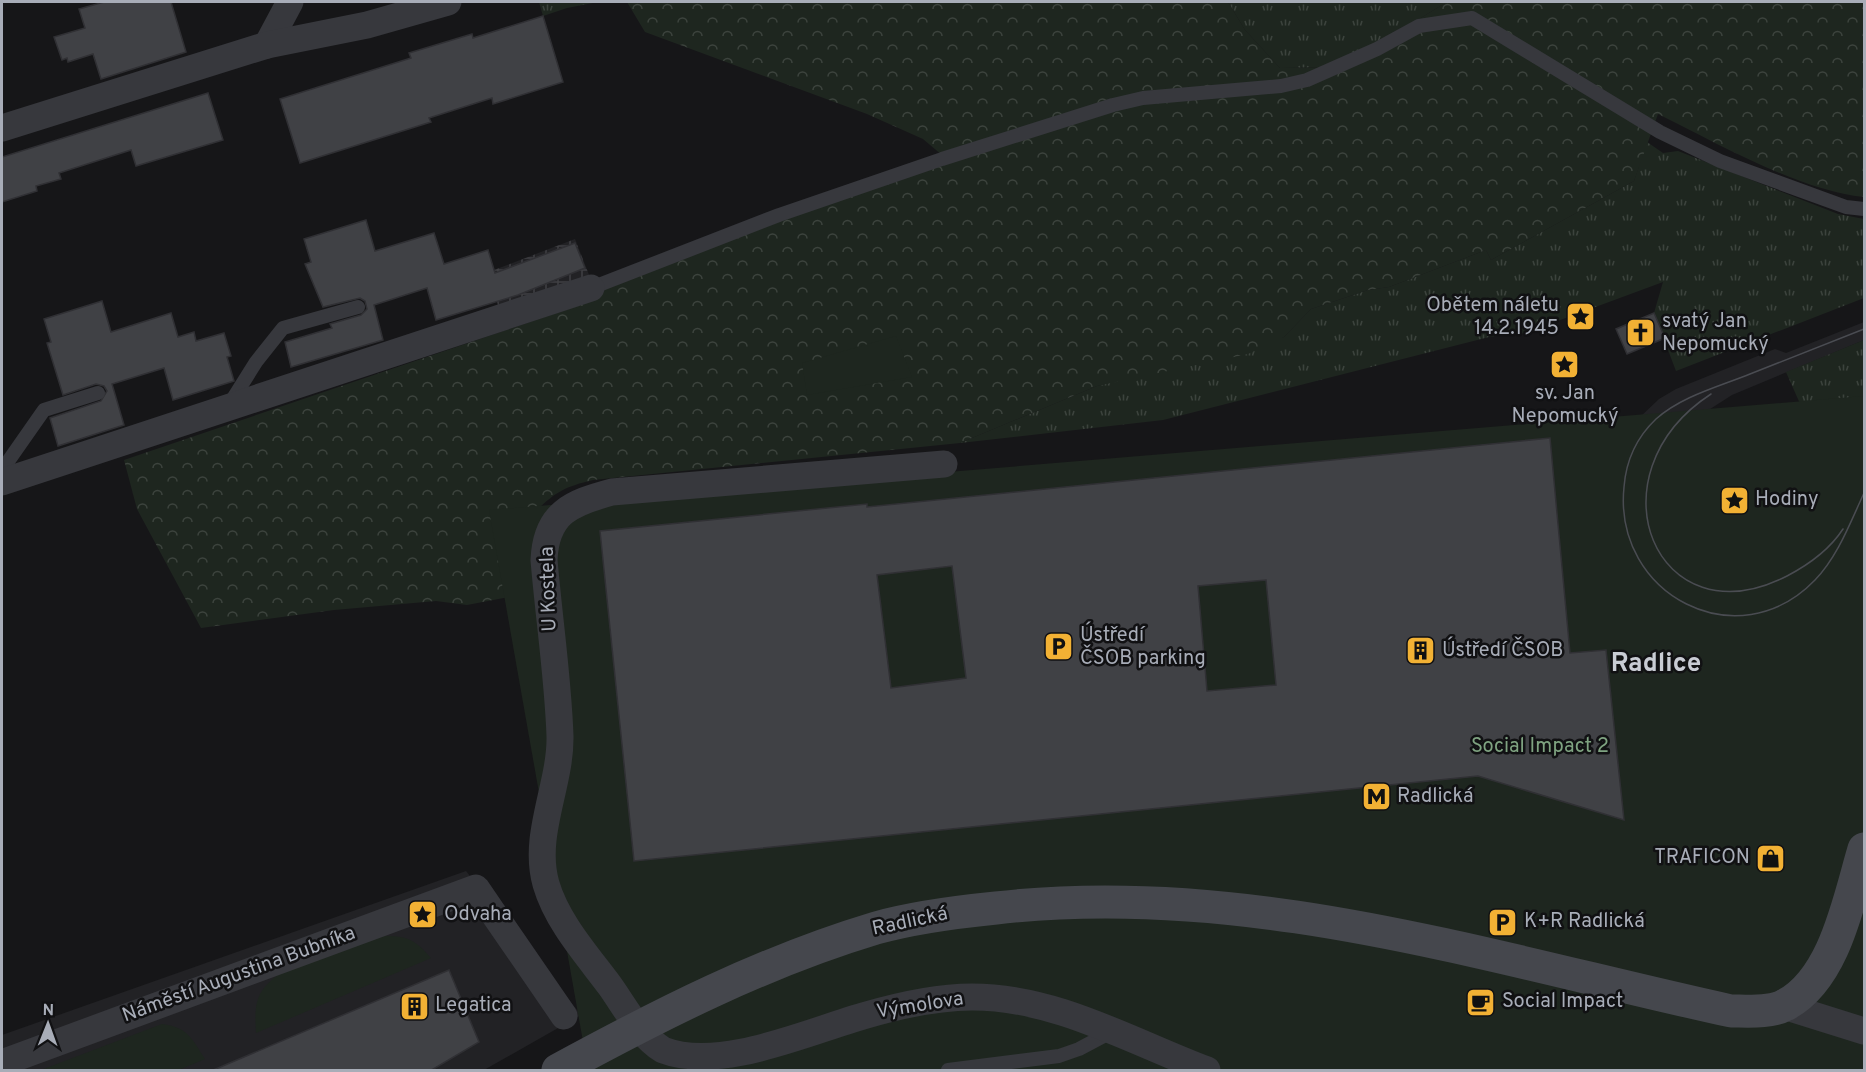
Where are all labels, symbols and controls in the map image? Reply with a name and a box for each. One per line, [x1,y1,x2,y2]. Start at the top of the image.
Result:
place label: Obětem náletu 14.2.1945 [1426,293,1559,342]
place icon: Obětem náletu 14.2.1945 [1564,301,1596,333]
place label: svatý Jan Nepomucký [1662,309,1769,358]
church icon: svatý Jan Nepomucký [1625,317,1657,349]
place icon: sv. Jan Nepomucký [1549,348,1581,380]
place label: sv. Jan Nepomucký [1512,381,1618,430]
place icon: Hodiny [1718,484,1750,516]
place label: Hodiny [1755,487,1819,513]
street label: U Kostela [535,546,563,632]
place label: Ústředí ČSOB parking [1080,621,1206,672]
parking icon: Ústředí ČSOB parking [1043,631,1075,663]
building icon: Ústředí ČSOB [1405,635,1437,667]
place label: Ústředí ČSOB [1442,636,1563,664]
district label: Radlice [1611,648,1701,681]
park label: Social Impact 2 [1471,734,1609,760]
metro station icon: Radlická [1360,781,1392,813]
place label: Radlická [1397,784,1474,810]
shop icon: TRAFICON [1755,842,1787,874]
place label: TRAFICON [1654,845,1750,871]
place icon: Odvaha [407,899,439,931]
street label: Radlická [870,901,950,943]
place label: Odvaha [444,902,512,928]
parking icon: K+R Radlická [1487,906,1519,938]
place label: K+R Radlická [1524,909,1645,935]
street label: Náměstí Augustina Bubníka [119,921,359,1029]
street label: Výmolova [875,986,965,1026]
cafe icon: Social Impact [1465,986,1497,1018]
place label: Social Impact [1502,989,1623,1015]
building icon: Legatica [398,990,430,1022]
place label: Legatica [435,993,511,1019]
north arrow [18,994,78,1054]
text: N [42,1001,54,1021]

